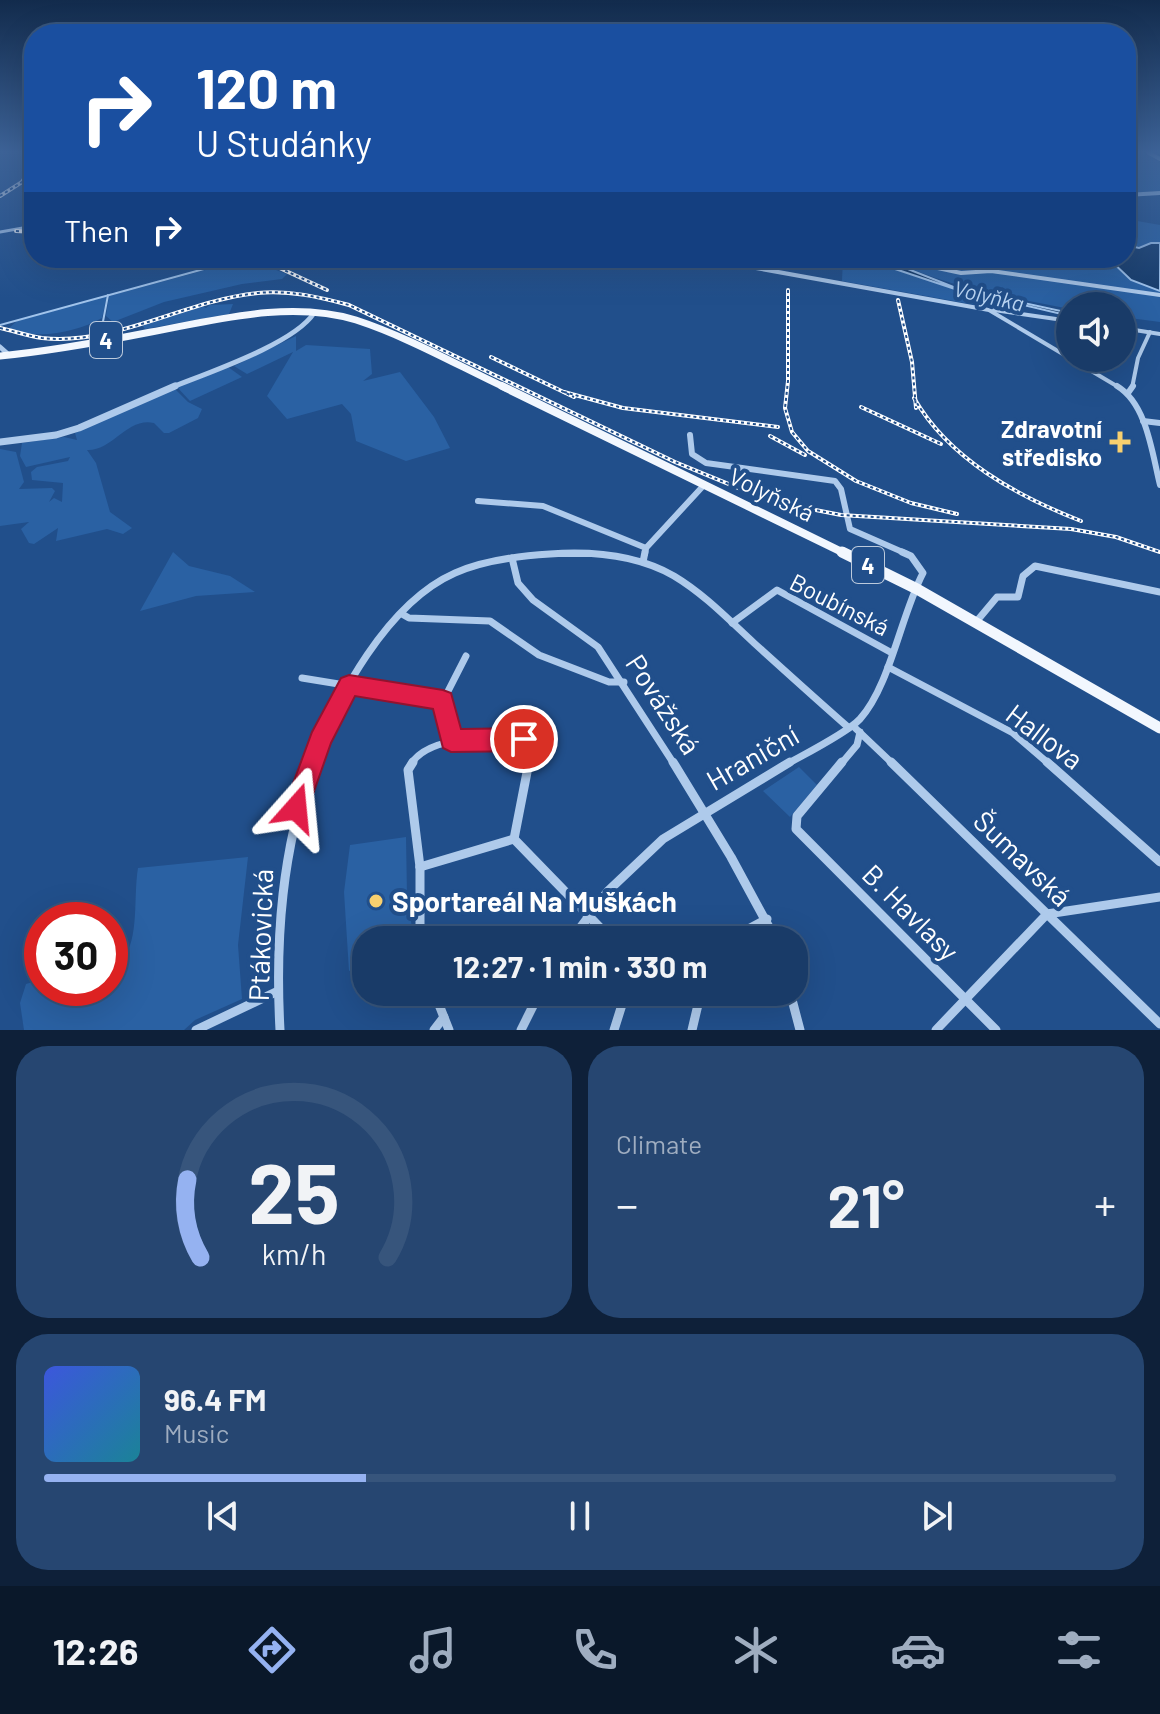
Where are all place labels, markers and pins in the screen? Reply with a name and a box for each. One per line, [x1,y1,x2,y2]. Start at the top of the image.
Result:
place label: Zdravotní středisko [1001,414,1102,471]
marker: Zdravotní středisko [1109,431,1131,453]
pin [490,705,558,773]
place label: Sportareál Na Muškách [392,884,677,918]
marker: Sportareál Na Muškách [367,892,385,910]

